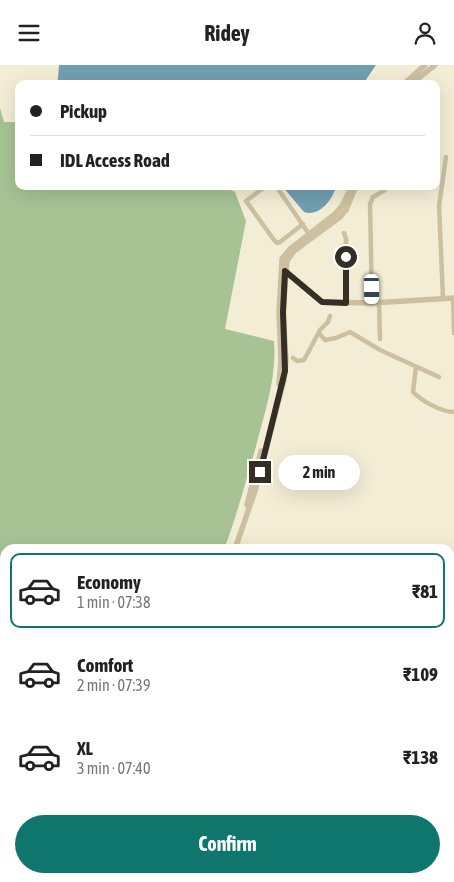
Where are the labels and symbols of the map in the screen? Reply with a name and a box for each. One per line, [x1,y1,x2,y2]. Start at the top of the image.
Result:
route start [335,246,357,268]
car [364,274,379,304]
callout: 2 min [278,455,360,489]
route end [249,461,271,483]

